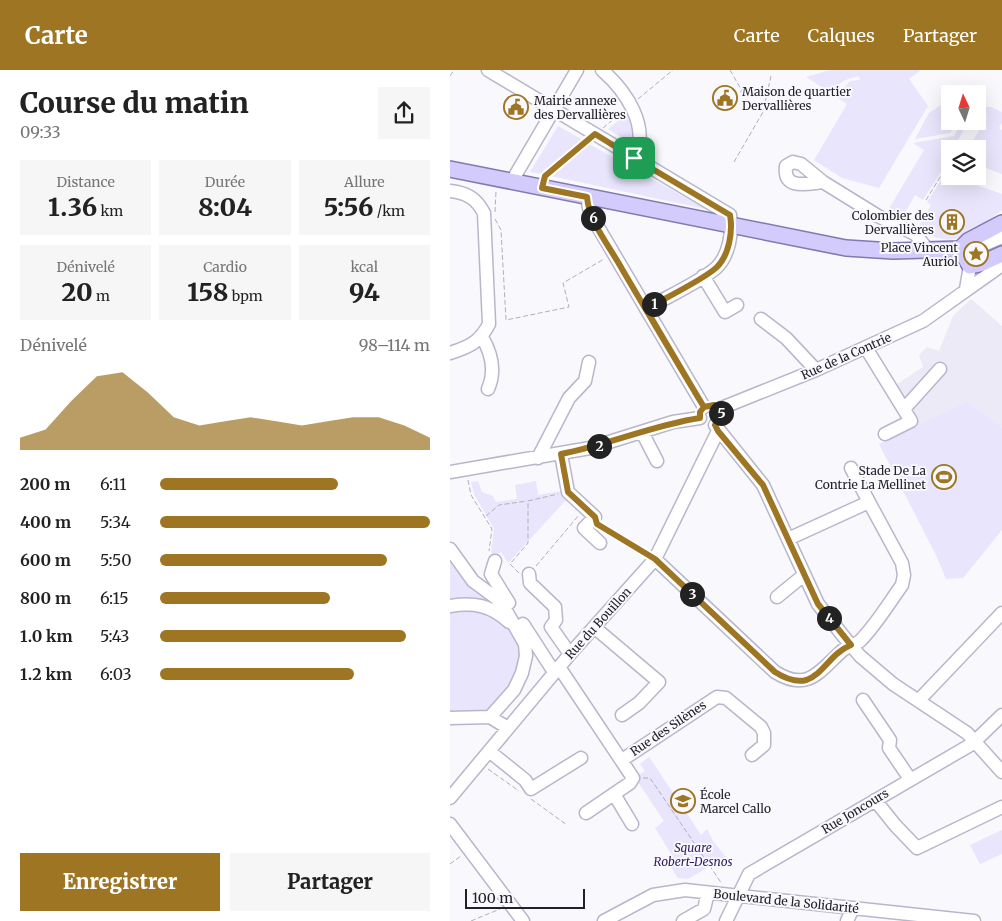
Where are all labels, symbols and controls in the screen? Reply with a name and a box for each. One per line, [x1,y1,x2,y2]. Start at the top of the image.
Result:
text: Carte [25,20,88,51]
text: Carte [734,24,780,47]
text: Calques [808,24,875,47]
text: Partager [903,24,977,47]
place label: Maison de quartier Dervallières [742,84,852,113]
text: Course du matin [20,85,249,121]
public building icon: Maison de quartier Dervallières [712,85,738,111]
north arrow [941,85,986,130]
map controls [941,85,986,185]
button: share [378,87,430,139]
place label: Mairie annexe des Dervallières [534,93,626,122]
public building icon: Mairie annexe des Dervallières [503,94,529,120]
text: 09:33 [20,122,61,142]
pin [613,137,655,179]
button: layers [941,140,986,185]
icon: arrive [620,144,648,172]
text: Distance [56,173,115,191]
text: Durée [205,173,245,191]
text: Allure [344,173,385,191]
text: 1.36 [48,191,97,223]
text: 8:04 [198,191,252,223]
text: 5:56 [324,191,373,223]
text: km [97,202,123,220]
text: /km [373,202,405,220]
pin: 6 [580,206,606,230]
place label: Colombier des Dervallières [852,208,934,237]
text: 6 [589,209,598,227]
building icon: Colombier des Dervallières [939,209,965,235]
place label: Place Vincent Auriol [881,240,958,269]
place icon: Place Vincent Auriol [963,241,989,267]
text: Dénivelé [56,258,115,276]
text: Cardio [203,258,247,276]
text: kcal [351,258,378,276]
text: 20 [62,276,93,308]
text: 158 [187,276,228,308]
text: 94 [349,276,380,308]
text: m [93,287,110,305]
text: bpm [228,287,263,305]
pin: 1 [642,292,666,316]
text: 1 [651,295,658,313]
street label: Rue de la Contrie [799,329,893,383]
text: Dénivelé [20,335,87,355]
text: 98–114 m [359,335,430,355]
pin: 5 [708,400,734,426]
text: 5 [717,404,726,422]
pin: 2 [586,434,612,458]
text: 2 [595,437,604,455]
place label: Stade De La Contrie La Mellinet [815,463,927,492]
sports icon: Stade De La Contrie La Mellinet [931,464,957,490]
text: 200 m [20,474,70,494]
text: 6:11 [100,474,126,494]
text: 400 m [20,512,71,532]
text: 5:34 [100,512,131,532]
text: 600 m [20,550,71,570]
text: 5:50 [100,550,131,570]
pin: 3 [680,582,704,606]
street label: Rue du Bouillon [562,584,634,662]
text: 3 [688,585,697,603]
text: 800 m [20,588,71,608]
text: 6:15 [100,588,129,608]
pin: 4 [816,606,842,630]
text: 4 [825,609,834,627]
text: 1.0 km [20,626,73,646]
text: 5:43 [100,626,129,646]
text: 1.2 km [20,664,72,684]
text: 6:03 [100,664,132,684]
street label: Rue des Silènes [627,697,709,759]
street label: Rue Joncours [819,785,891,837]
place label: École Marcel Callo [700,787,771,816]
school or university icon: École Marcel Callo [670,788,696,814]
park label: Square Robert-Desnos [654,840,732,869]
button: Enregistrer [20,853,220,911]
button: Partager [230,853,430,911]
scale bar [465,886,585,909]
street label: Boulevard de la Solidarité [713,886,859,916]
text: 100 m [472,889,513,907]

